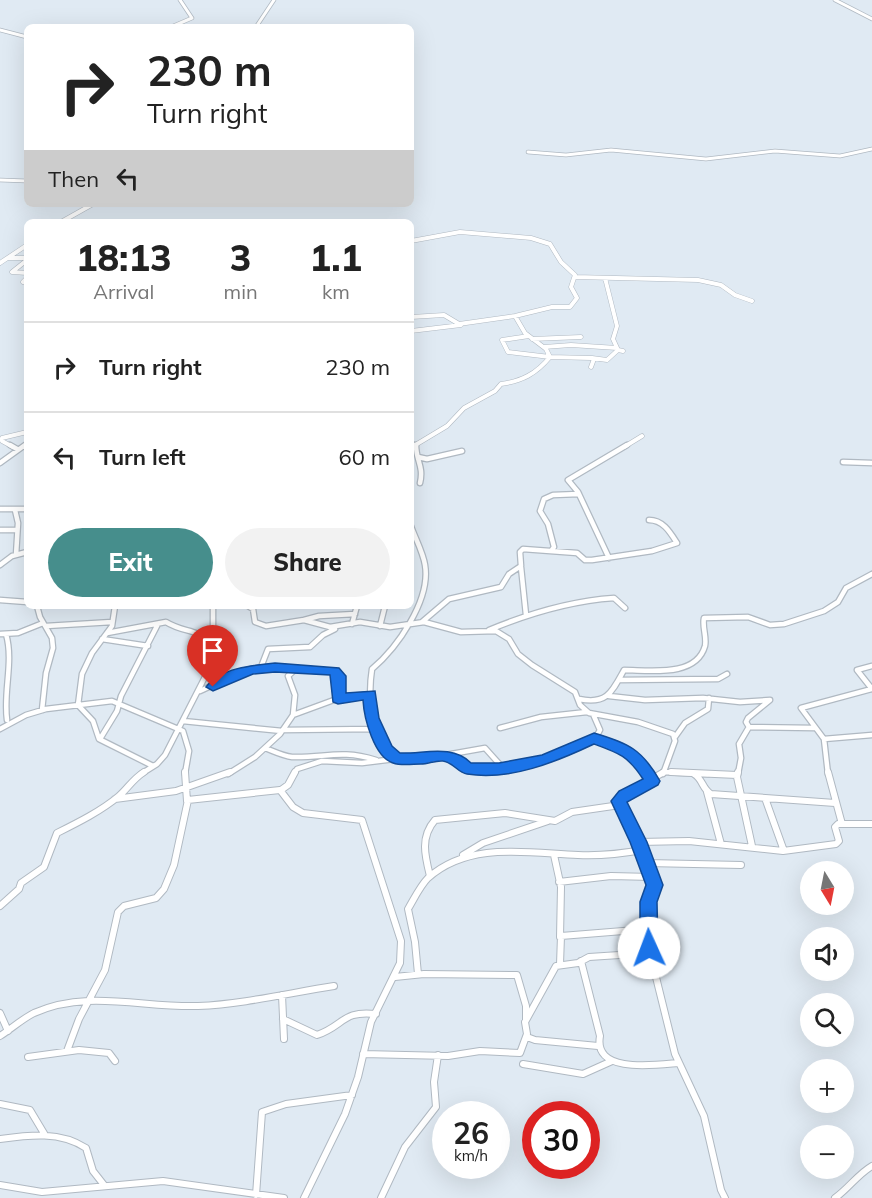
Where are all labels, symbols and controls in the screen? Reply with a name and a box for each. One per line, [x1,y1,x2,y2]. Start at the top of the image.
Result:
text: 230 m [147,44,272,97]
icon: right [48,48,126,126]
text: Turn right [147,96,267,130]
icon: left [111,162,144,195]
text: Then [48,165,99,193]
text: 18:13 [76,235,172,280]
text: 3 [230,235,251,280]
text: 1.1 [310,235,362,280]
text: Arrival [93,279,154,304]
text: min [224,279,258,304]
text: km [322,279,350,304]
icon: right [48,351,81,384]
text: Turn right [99,353,202,381]
text: 230 m [325,353,390,381]
icon: left [48,441,81,474]
text: Turn left [99,443,186,471]
text: 60 m [339,443,390,471]
button: Exit [48,528,213,597]
button: Share [225,528,390,597]
pin [187,625,238,687]
icon: arrive [196,634,229,667]
north arrow [800,861,854,915]
map controls [800,861,854,1179]
position arrow [617,916,681,980]
button: sound [800,927,854,981]
button: search [800,993,854,1047]
button: + [800,1059,854,1113]
speed limit sign: 30 [522,1101,600,1179]
text: 26 [453,1114,489,1152]
button: − [800,1125,854,1179]
text: km/h [454,1146,488,1165]

